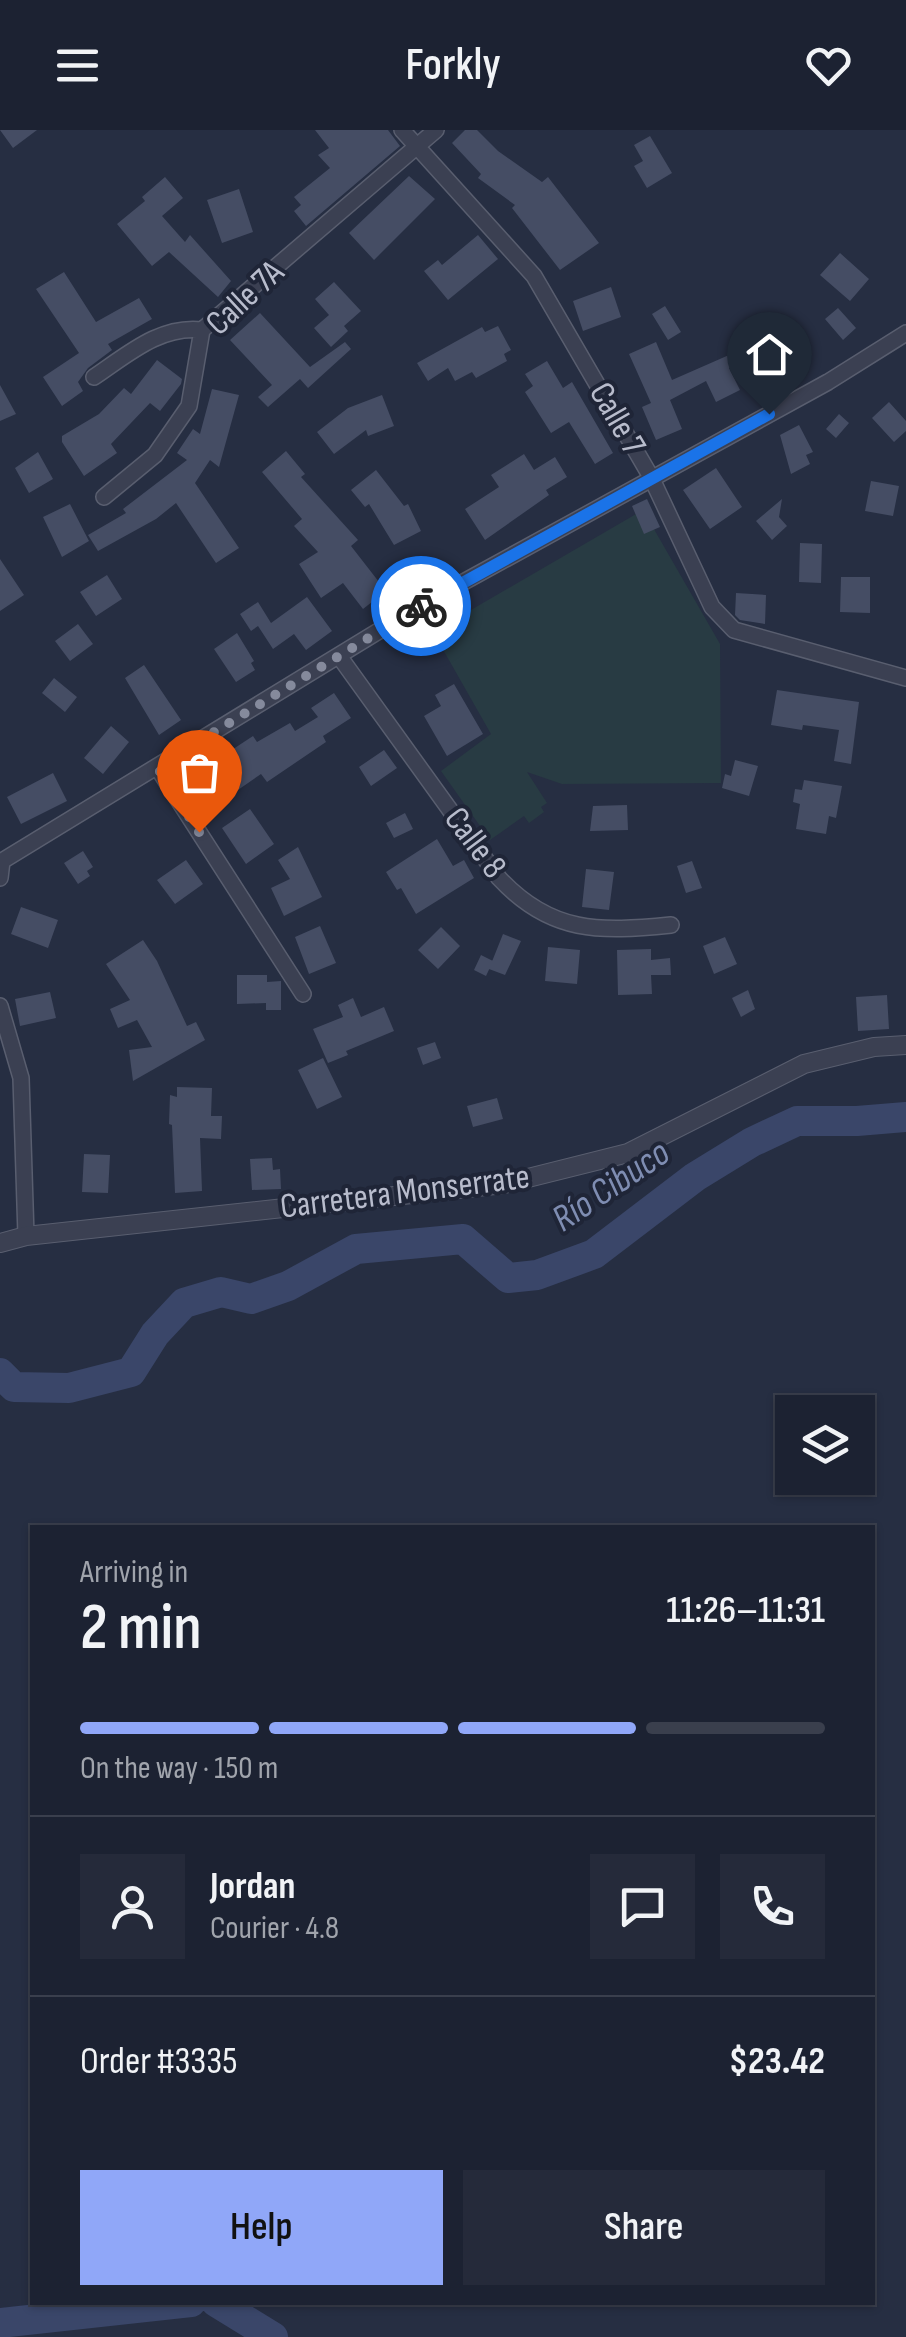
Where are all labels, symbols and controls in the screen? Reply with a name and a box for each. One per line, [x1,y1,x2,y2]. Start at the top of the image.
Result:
icon: menu [50,38,105,93]
text: Forkly [405,38,501,93]
icon: heart [801,38,856,93]
street label: Calle 7A [197,251,294,345]
pin [727,312,812,415]
icon: home [742,327,797,382]
street label: Calle 7 [579,375,655,463]
courier [371,556,471,656]
icon: bike [394,579,449,634]
pin [157,730,242,833]
icon: bag [172,745,227,800]
street label: Calle 8 [434,799,516,887]
water label: Río Cibuco [544,1130,678,1242]
street label: Carretera Monserrate [278,1155,532,1229]
map controls [775,1395,875,1495]
button: layers [775,1395,875,1495]
text: Arriving in [80,1553,188,1592]
text: 11:26–11:31 [666,1588,825,1633]
text: 2 min [80,1590,202,1668]
text: On the way · 150 m [80,1749,278,1788]
button: person [80,1854,185,1959]
button: chat [590,1854,695,1959]
button: phone [720,1854,825,1959]
text: Jordan [210,1864,295,1909]
text: Courier · 4.8 [210,1909,339,1948]
text: Order #3335 [80,2039,237,2084]
text: $23.42 [729,2039,825,2084]
button: Help [80,2170,443,2285]
button: Share [463,2170,825,2285]

